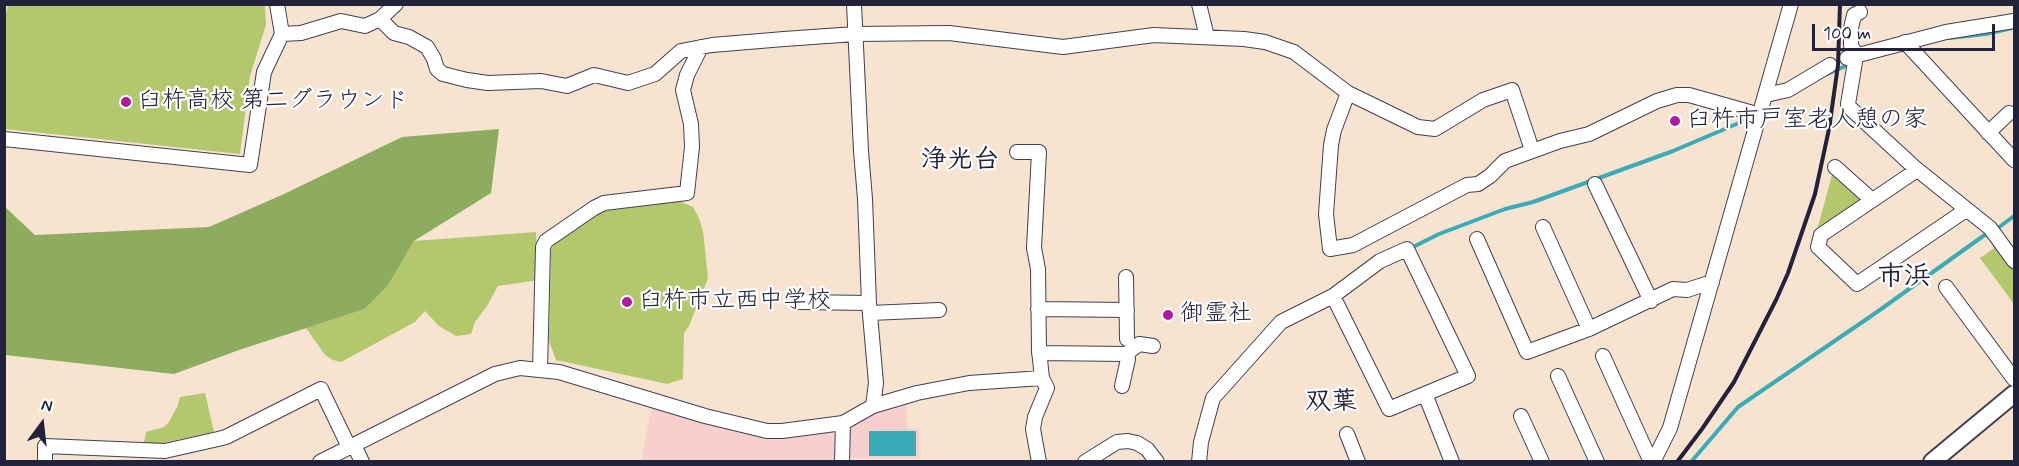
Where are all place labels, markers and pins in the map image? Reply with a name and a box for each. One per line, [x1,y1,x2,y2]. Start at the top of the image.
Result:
place label: 臼杵高校 第二グラウンド [138,88,408,116]
marker: 臼杵高校 第二グラウンド [119,95,133,109]
place label: 臼杵市戸室老人憩の家 [1687,107,1927,135]
marker: 臼杵市戸室老人憩の家 [1668,114,1682,128]
place label: 臼杵市立西中学校 [639,288,831,316]
marker: 臼杵市立西中学校 [620,295,634,309]
place label: 御霊社 [1180,301,1252,329]
marker: 御霊社 [1161,308,1175,322]

